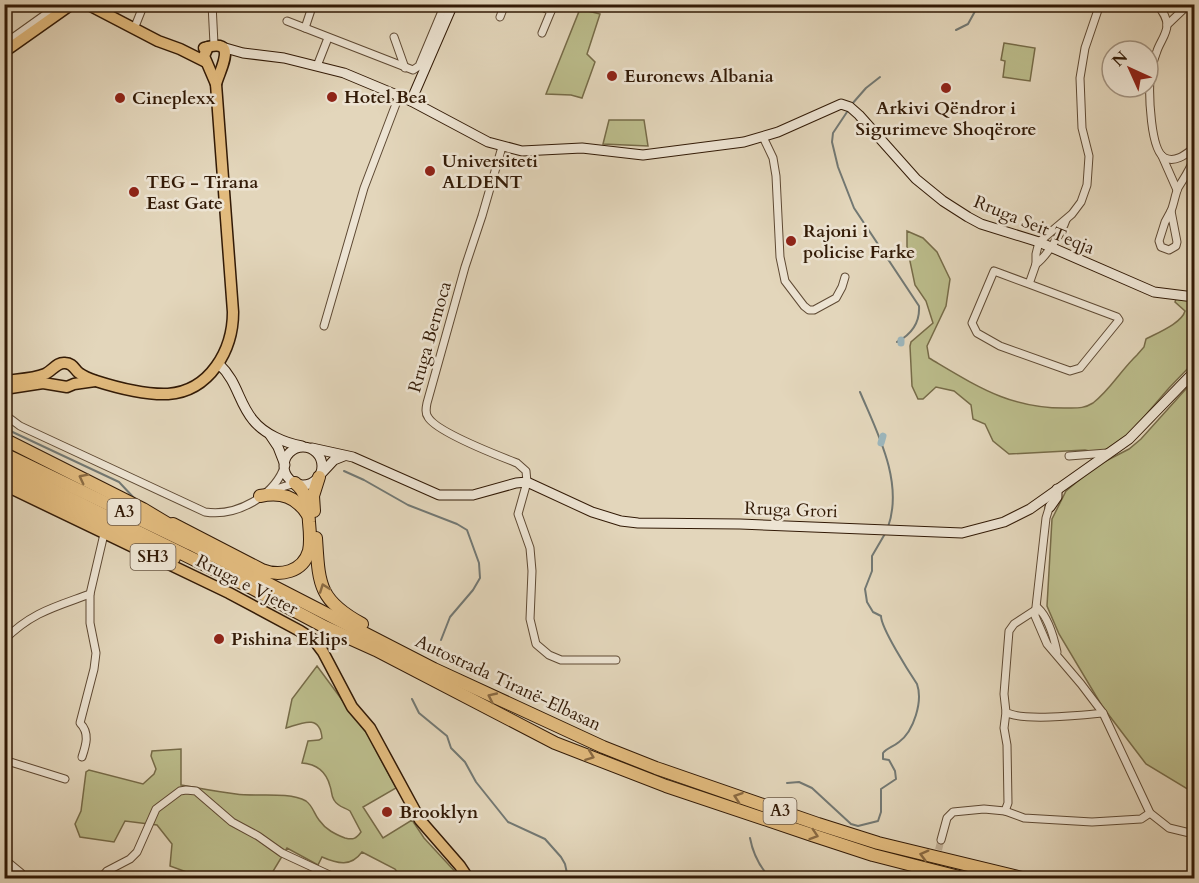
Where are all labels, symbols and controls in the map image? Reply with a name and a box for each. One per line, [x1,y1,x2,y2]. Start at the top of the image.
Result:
north arrow [1100,39,1160,99]
text: N [1107,46,1133,72]
place label: Euronews Albania [624,64,774,89]
marker: Euronews Albania [605,69,619,83]
marker: Arkivi Qëndror i Sigurimeve Shoqërore [939,81,953,95]
place label: Hotel Bea [344,85,427,110]
place label: Cineplexx [132,86,216,111]
marker: Hotel Bea [325,90,339,104]
marker: Cineplexx [113,91,127,105]
place label: Arkivi Qëndror i Sigurimeve Shoqërore [855,96,1037,142]
place label: Universiteti ALDENT [442,149,538,195]
marker: Universiteti ALDENT [423,164,437,178]
place label: TEG - Tirana East Gate [146,170,258,216]
marker: TEG - Tirana East Gate [127,185,141,199]
street label: Rruga Seit Teqja [970,189,1098,261]
place label: Rajoni i policise Farke [803,219,915,265]
marker: Rajoni i policise Farke [784,234,798,248]
street label: Rruga Bernoca [402,278,458,396]
one-way arrow [79,474,89,485]
street label: Rruga Grori [744,496,838,524]
road number: A3 [108,499,140,525]
road number: SH3 [130,544,176,570]
street label: Rruga e Vjeter [192,549,303,622]
one-way arrow [318,583,331,594]
place label: Pishina Eklips [231,627,348,652]
street label: Autostrada Tiranë-Elbasan [411,629,606,737]
marker: Pishina Eklips [212,632,226,646]
one-way arrow [488,692,499,704]
one-way arrow [585,749,595,762]
one-way arrow [733,791,744,804]
road number: A3 [764,798,796,824]
place label: Brooklyn [399,800,479,825]
marker: Brooklyn [380,805,394,819]
one-way arrow [808,828,819,841]
one-way arrow [919,849,929,862]

